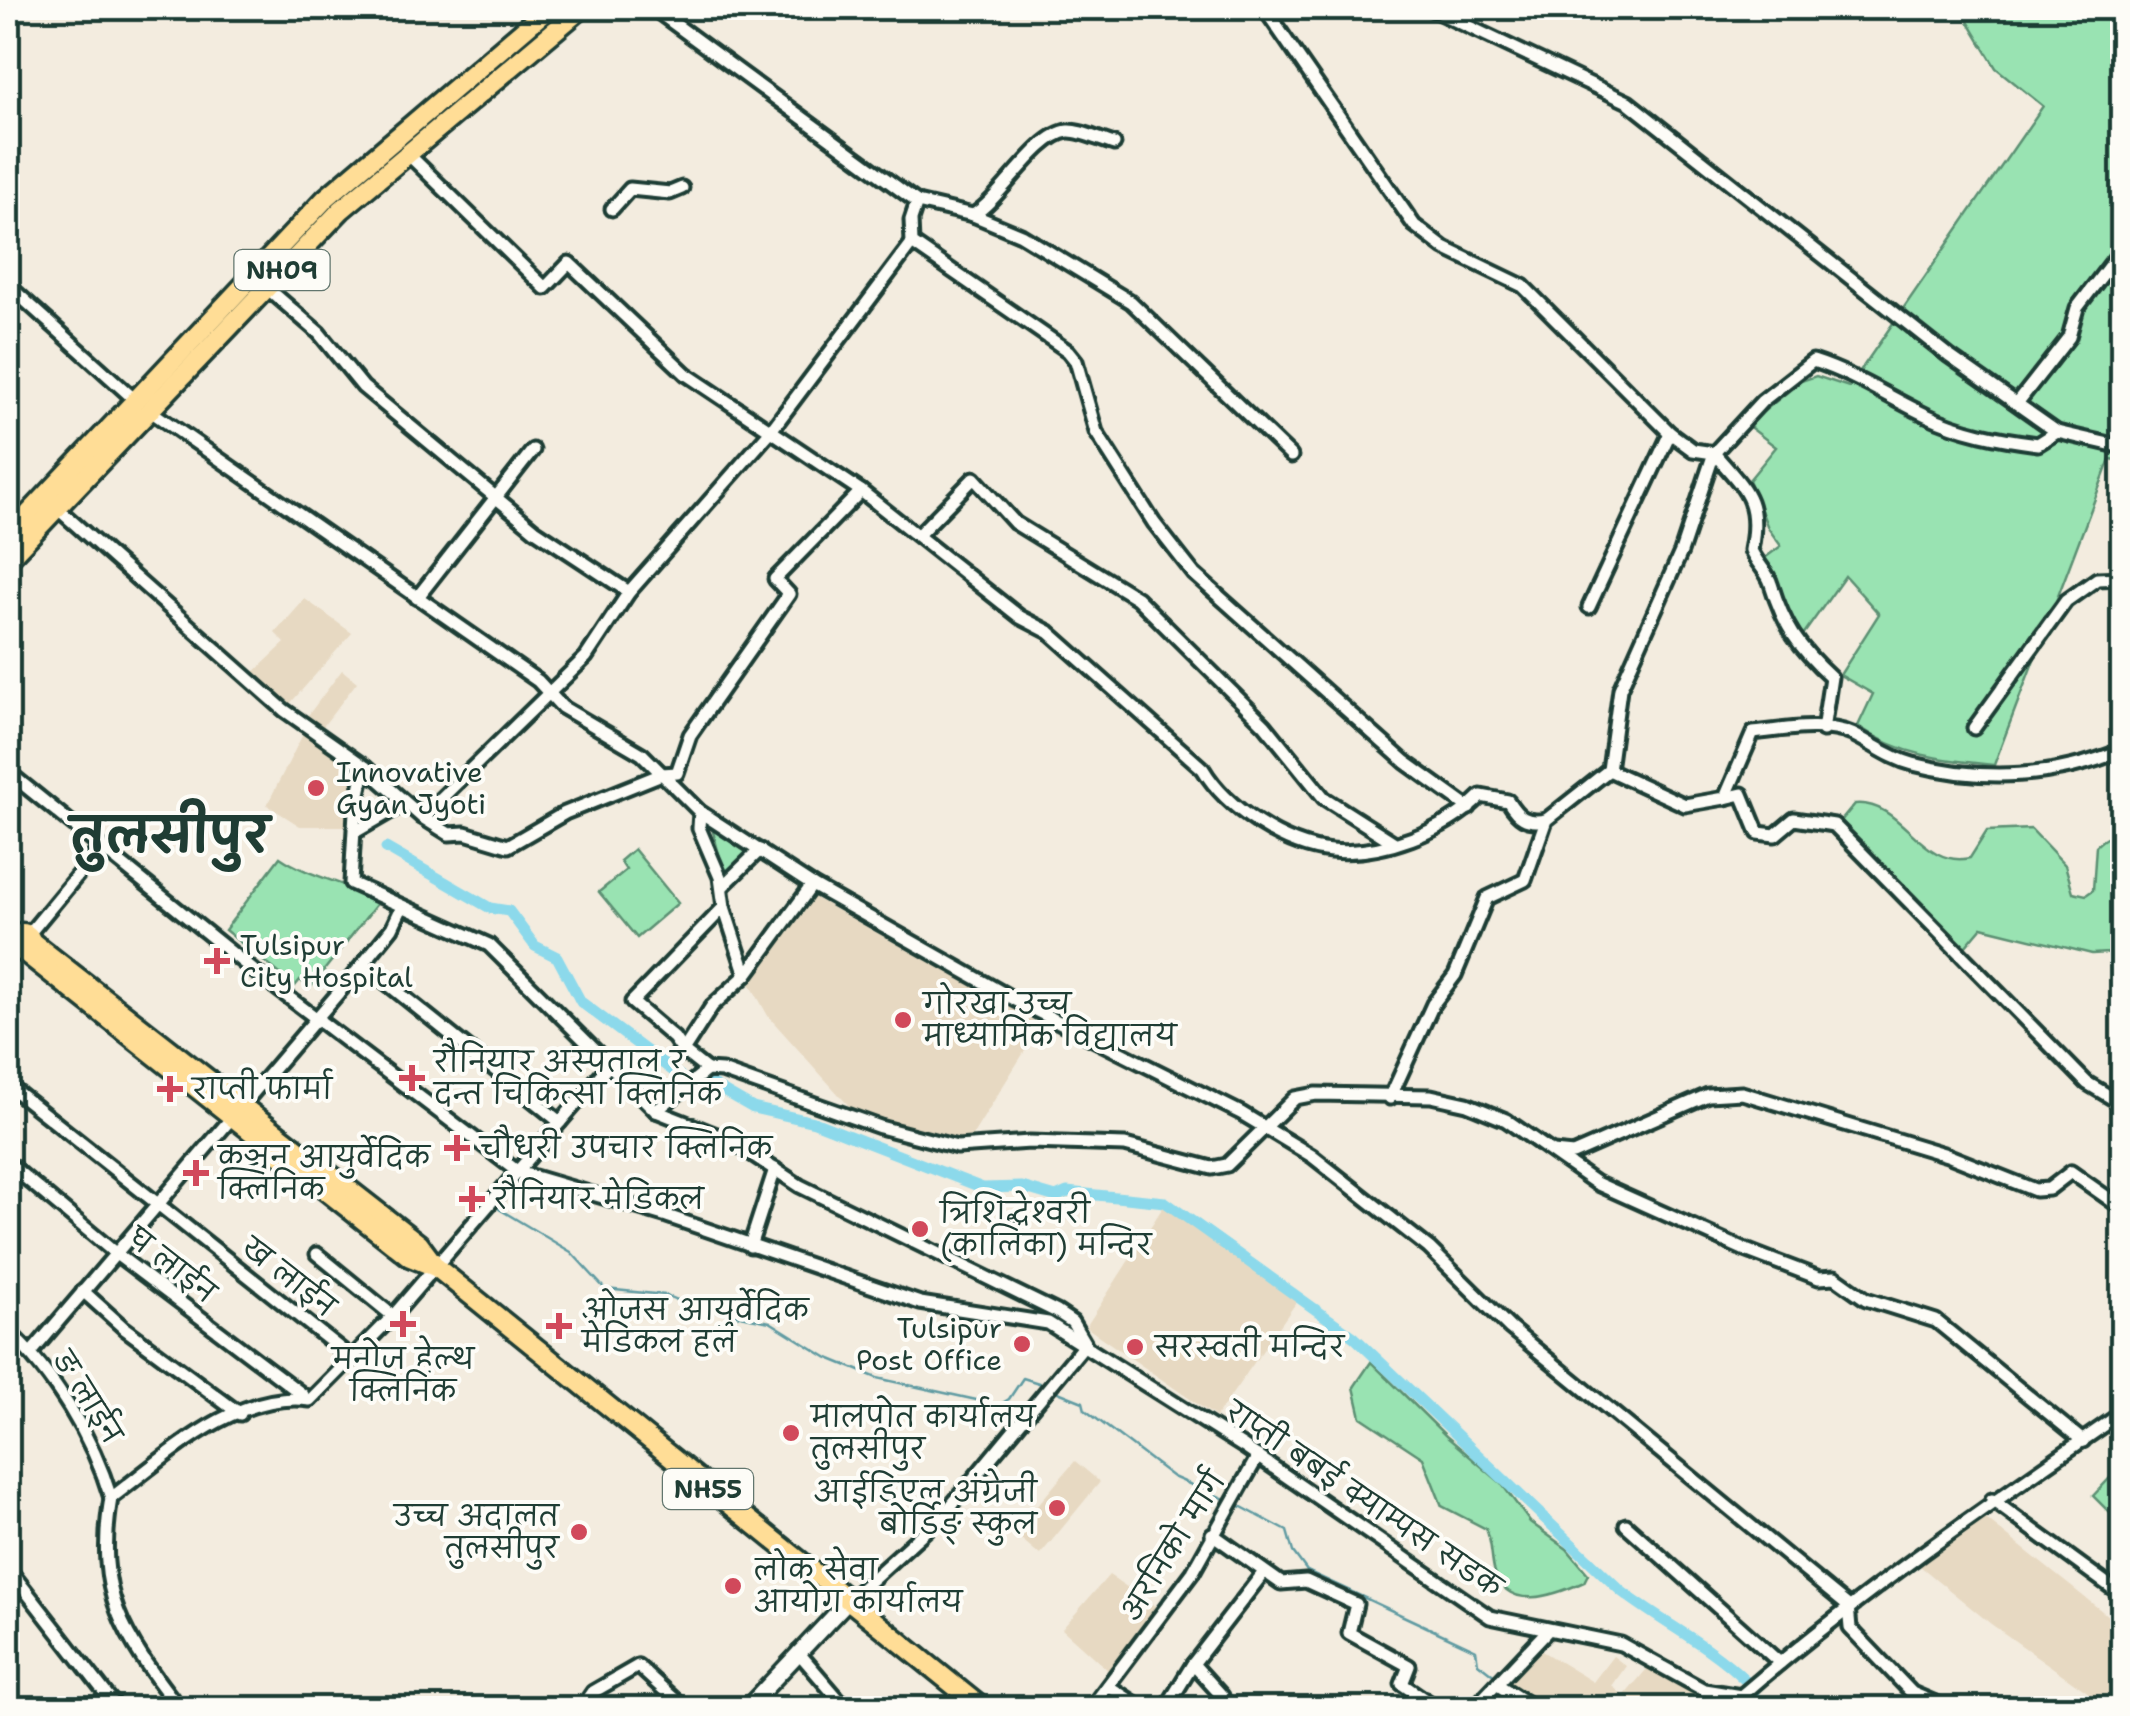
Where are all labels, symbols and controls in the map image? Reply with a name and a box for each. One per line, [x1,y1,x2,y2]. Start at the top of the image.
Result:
road number: NH09 [234,250,330,290]
place label: Innovative Gyan Jyoti [336,753,486,823]
marker: Innovative Gyan Jyoti [305,777,327,799]
district label: तुलसीपुर [67,798,274,873]
place label: Tulsipur City Hospital [240,926,413,996]
marker: Tulsipur City Hospital [204,948,230,974]
place label: गोरखा उच्च माध्यामिक विद्यालय [921,982,1178,1055]
marker: गोरखा उच्च माध्यामिक विद्यालय [892,1009,914,1031]
place label: रौनियार अस्पताल र दन्त चिकित्सा क्लिनिक [432,1037,724,1113]
marker: रौनियार अस्पताल र दन्त चिकित्सा क्लिनिक [399,1065,425,1091]
place label: राप्ती फार्मा [190,1067,333,1108]
marker: राप्ती फार्मा [157,1076,183,1102]
place label: चौधरी उपचार क्लिनिक [478,1124,774,1167]
place label: कञ्चन आयुर्वेदिक क्लिनिक [216,1134,432,1208]
marker: चौधरी उपचार क्लिनिक [444,1135,470,1161]
marker: कञ्चन आयुर्वेदिक क्लिनिक [183,1160,209,1186]
place label: रौनियार मेडिकल [492,1174,705,1218]
marker: रौनियार मेडिकल [459,1186,485,1212]
place label: त्रिशिद्धेश्वरी (कालिका) मन्दिर [938,1190,1153,1264]
street label: घ लाईन [119,1215,227,1312]
marker: त्रिशिद्धेश्वरी (कालिका) मन्दिर [909,1218,931,1240]
street label: ख लाईन [233,1225,347,1326]
place label: ओजस आयुर्वेदिक मेडिकल हल [580,1287,810,1361]
place label: Tulsipur Post Office [856,1309,1002,1379]
marker: मनोज हेल्थ क्लिनिक [390,1311,416,1337]
marker: ओजस आयुर्वेदिक मेडिकल हल [546,1313,572,1339]
place label: सरस्वती मन्दिर [1153,1325,1346,1366]
marker: Tulsipur Post Office [1011,1333,1033,1355]
place label: मनोज हेल्थ क्लिनिक [330,1335,476,1410]
marker: सरस्वती मन्दिर [1124,1336,1146,1358]
street label: ङ लाईन [44,1340,135,1452]
street label: राप्ती बबई क्याम्पस सडक [1216,1388,1513,1607]
place label: मालपोत कार्यालय तुलसीपुर [809,1395,1038,1471]
marker: मालपोत कार्यालय तुलसीपुर [780,1422,802,1444]
street label: अरनिको मार्ग [1109,1461,1235,1628]
place label: आईडिएल अंग्रेजी बोर्डिङ् स्कुल [814,1468,1038,1546]
road number: NH55 [663,1469,753,1509]
place label: उच्च अदालत तुलसीपुर [392,1497,561,1570]
marker: आईडिएल अंग्रेजी बोर्डिङ् स्कुल [1046,1497,1068,1519]
marker: उच्च अदालत तुलसीपुर [568,1521,590,1543]
place label: लोक सेवा आयोग कार्यालय [753,1546,965,1621]
marker: लोक सेवा आयोग कार्यालय [722,1575,744,1597]

